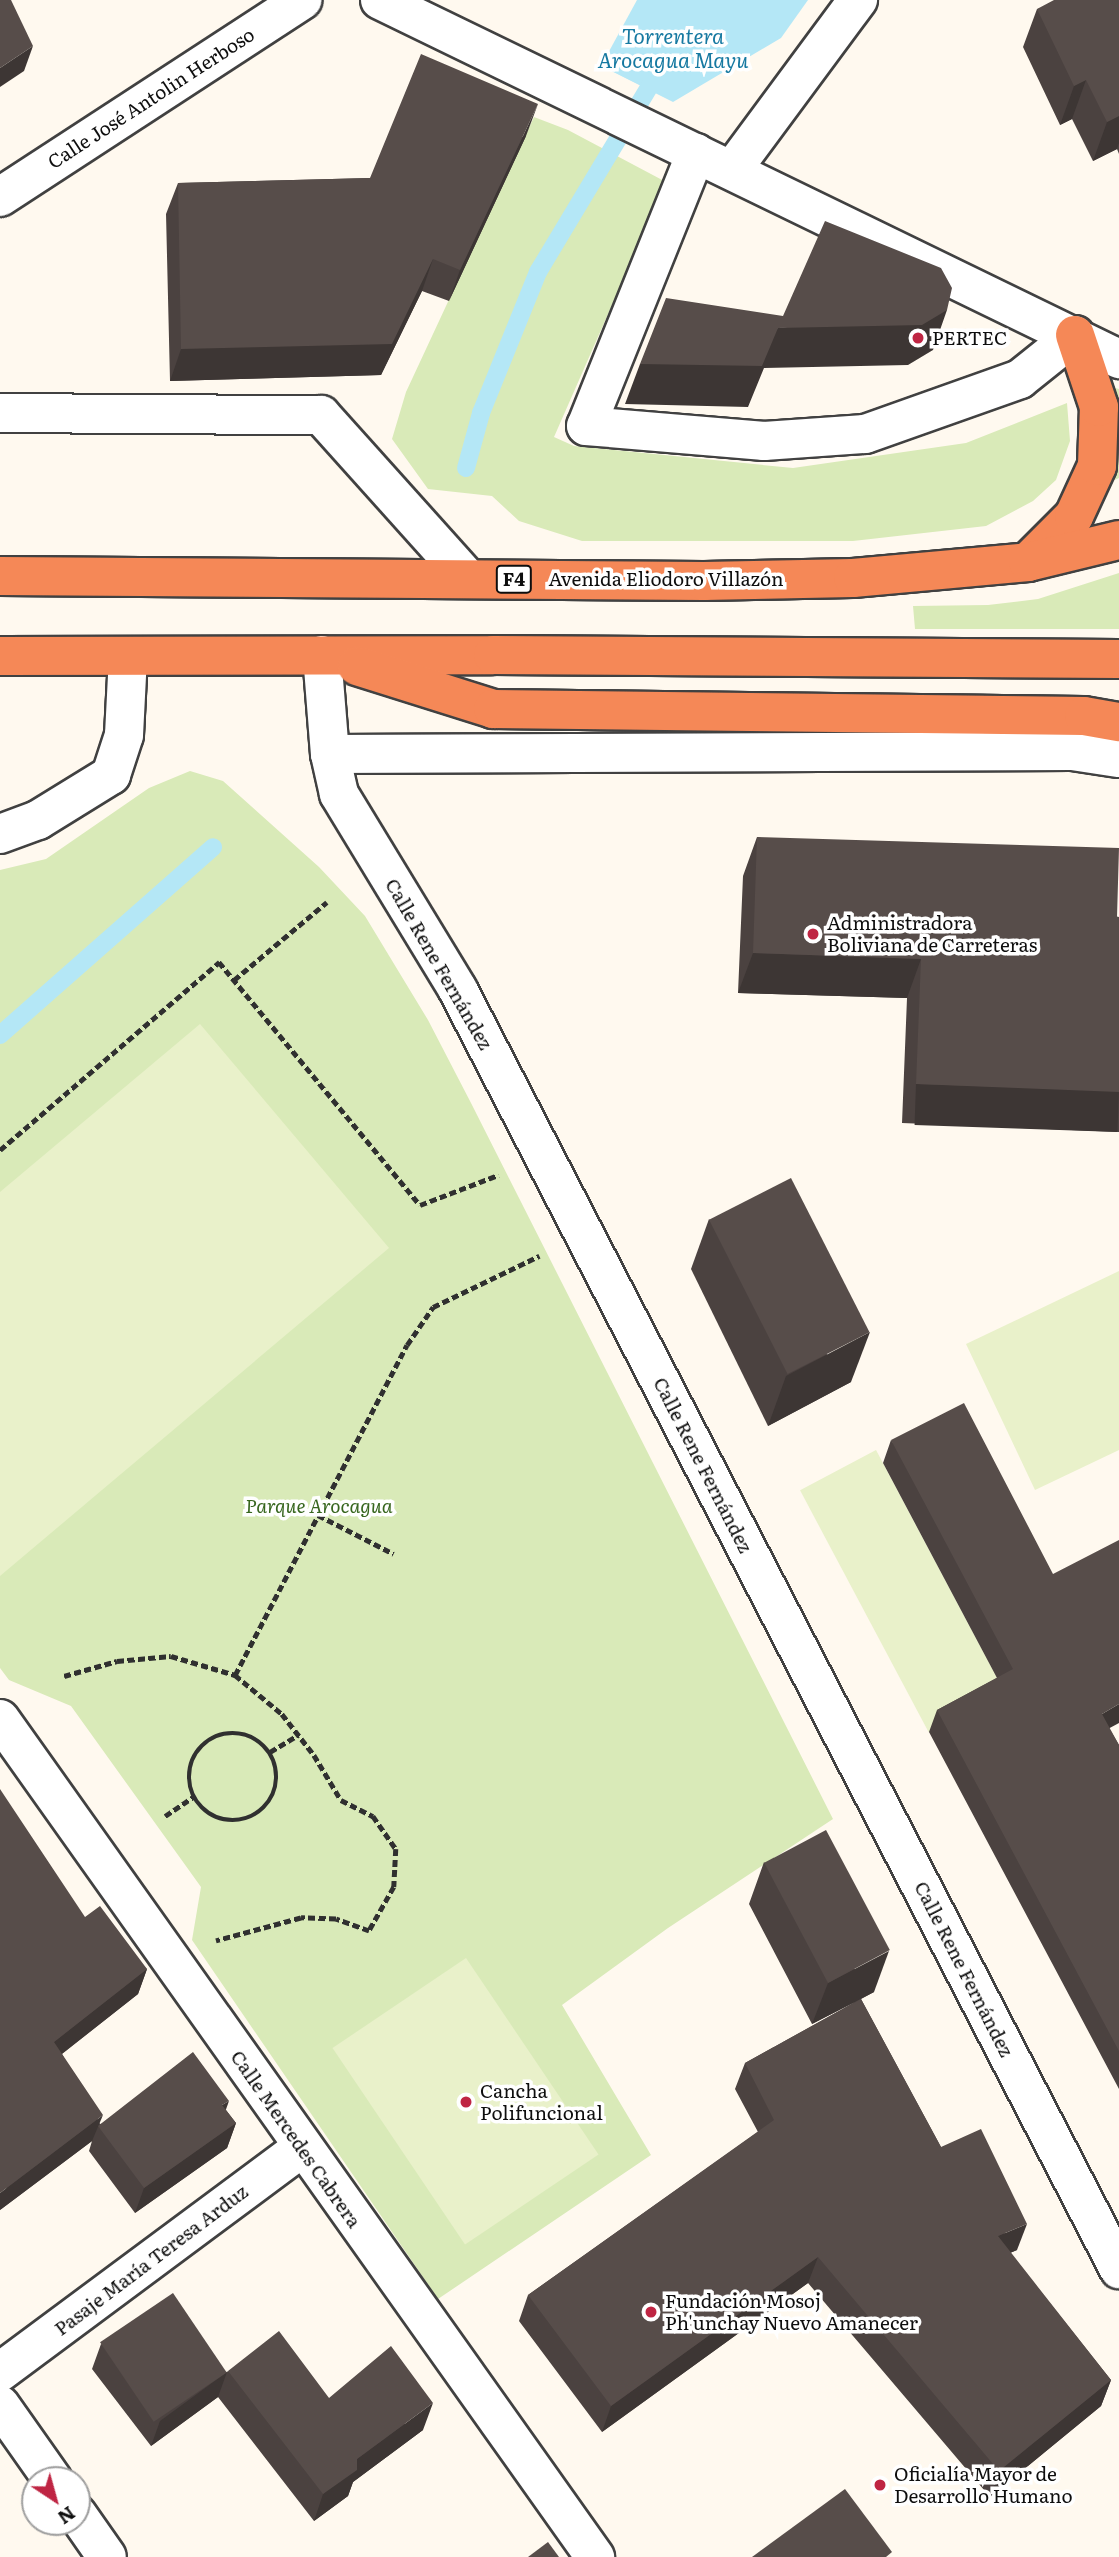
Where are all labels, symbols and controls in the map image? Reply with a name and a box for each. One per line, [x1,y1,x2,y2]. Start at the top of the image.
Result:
water label: Torrentera Arocagua Mayu [598,22,748,72]
street label: Calle José Antolin Herboso [43,23,259,173]
place label: PERTEC [932,327,1007,349]
marker: PERTEC [910,330,926,346]
road number: F4 [495,564,533,594]
street label: Avenida Eliodoro Villazón [548,568,784,590]
street label: Calle Rene Fernández [381,874,497,1054]
place label: Administradora Boliviana de Carreteras [827,912,1037,956]
marker: Administradora Boliviana de Carreteras [805,926,821,942]
street label: Calle Rene Fernández [649,1374,757,1556]
park label: Parque Arocagua [245,1495,393,1517]
street label: Calle Rene Fernández [910,1878,1018,2060]
street label: Calle Mercedes Cabrera [226,2046,366,2232]
place label: Cancha Polifuncional [480,2080,603,2124]
marker: Cancha Polifuncional [458,2094,474,2110]
street label: Pasaje María Teresa Arduz [50,2180,252,2340]
place label: Fundación Mosoj Ph'unchay Nuevo Amanecer [665,2290,918,2334]
marker: Fundación Mosoj Ph'unchay Nuevo Amanecer [643,2304,659,2320]
place label: Oficialía Mayor de Desarrollo Humano [894,2463,1073,2507]
north arrow [21,2466,91,2536]
marker: Oficialía Mayor de Desarrollo Humano [872,2477,888,2493]
text: N [52,2500,82,2532]

